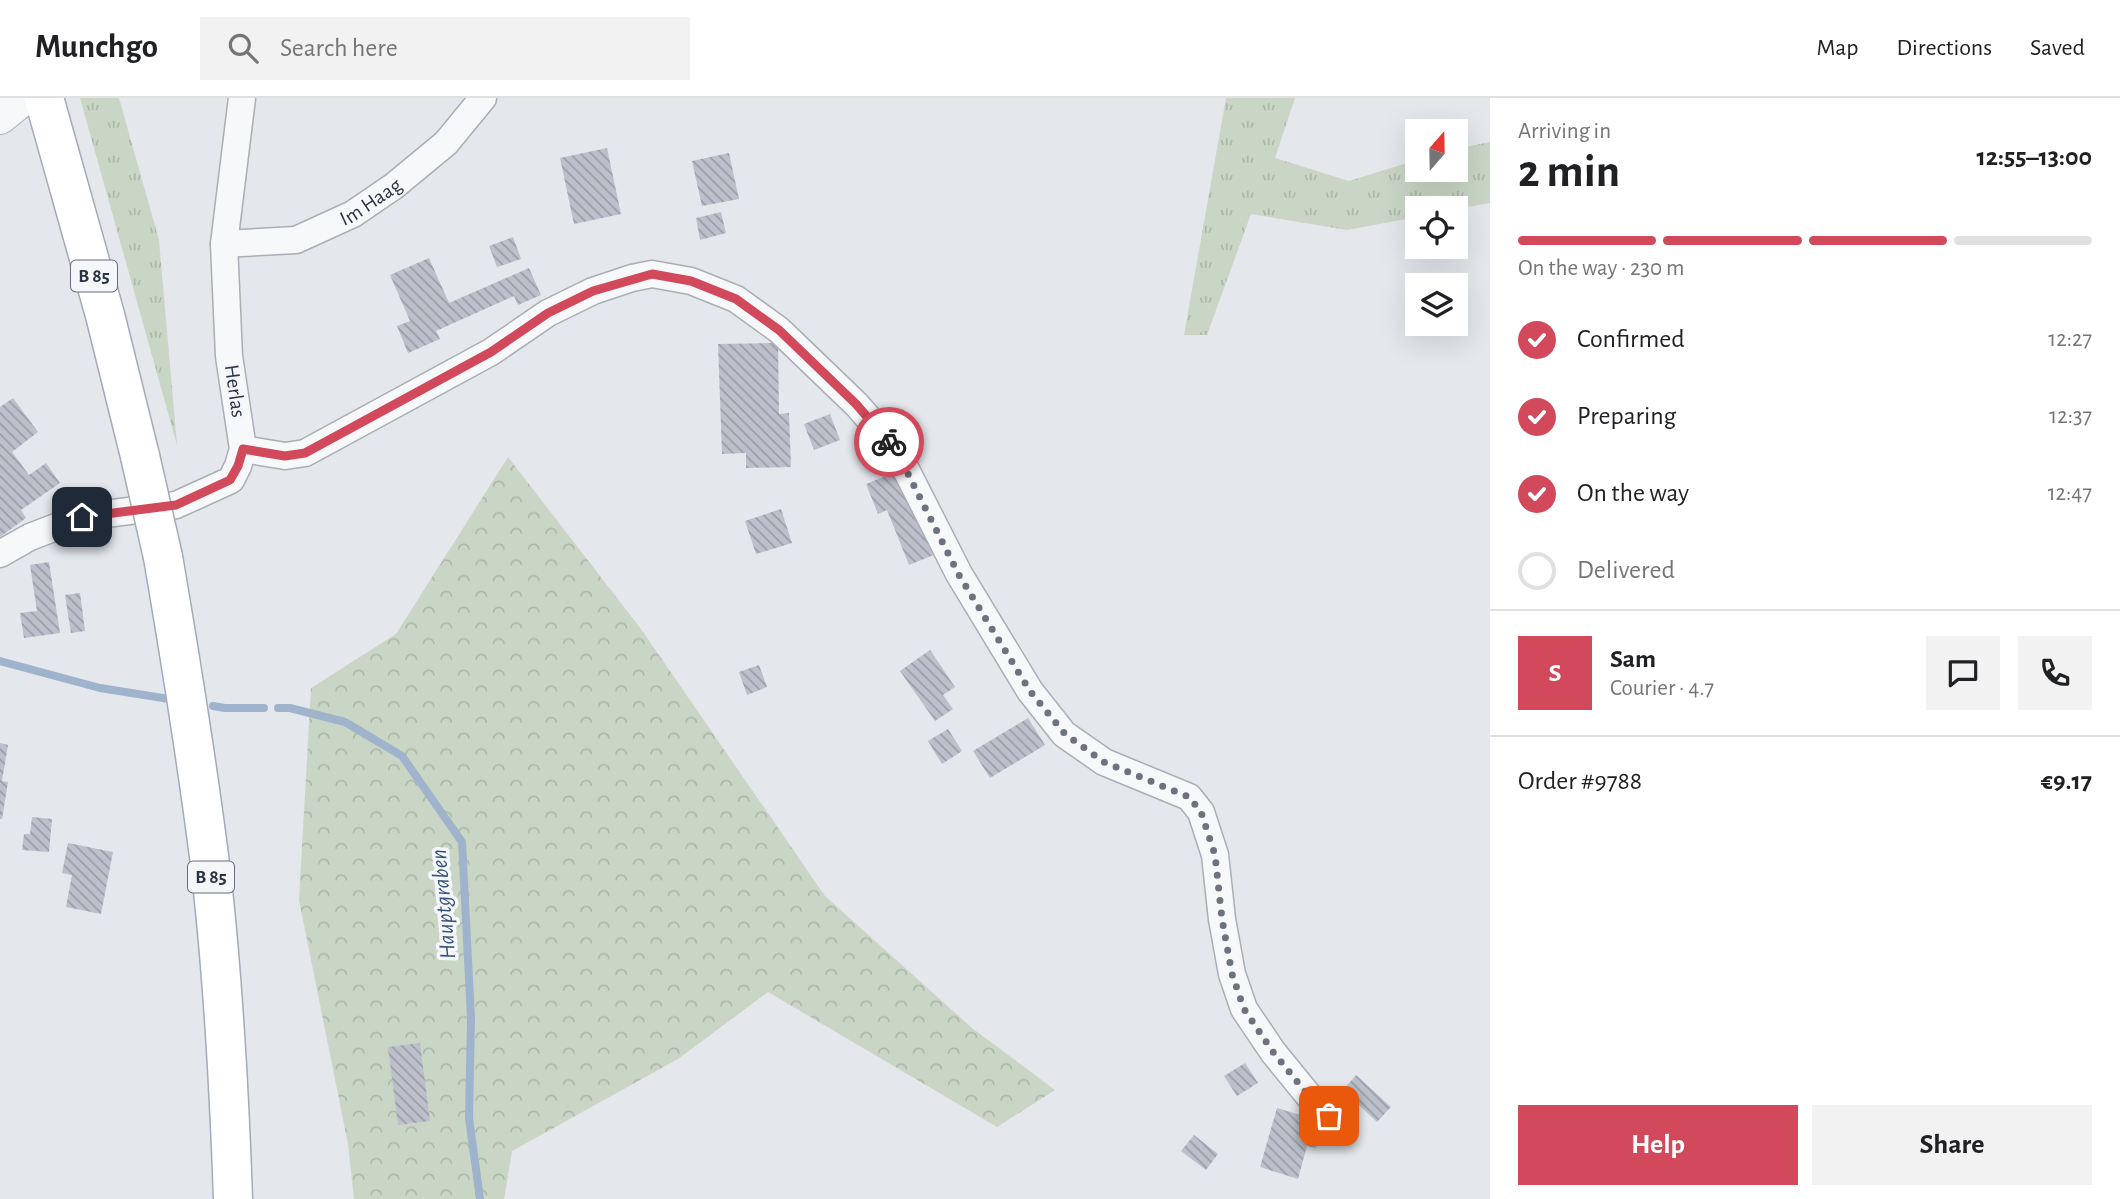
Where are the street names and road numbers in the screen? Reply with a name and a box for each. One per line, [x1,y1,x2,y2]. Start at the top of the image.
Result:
street label: Im Haag [336,173,406,229]
road number: B 85 [71,260,117,292]
street label: Herlas [221,363,249,419]
road number: B 85 [188,862,234,892]

